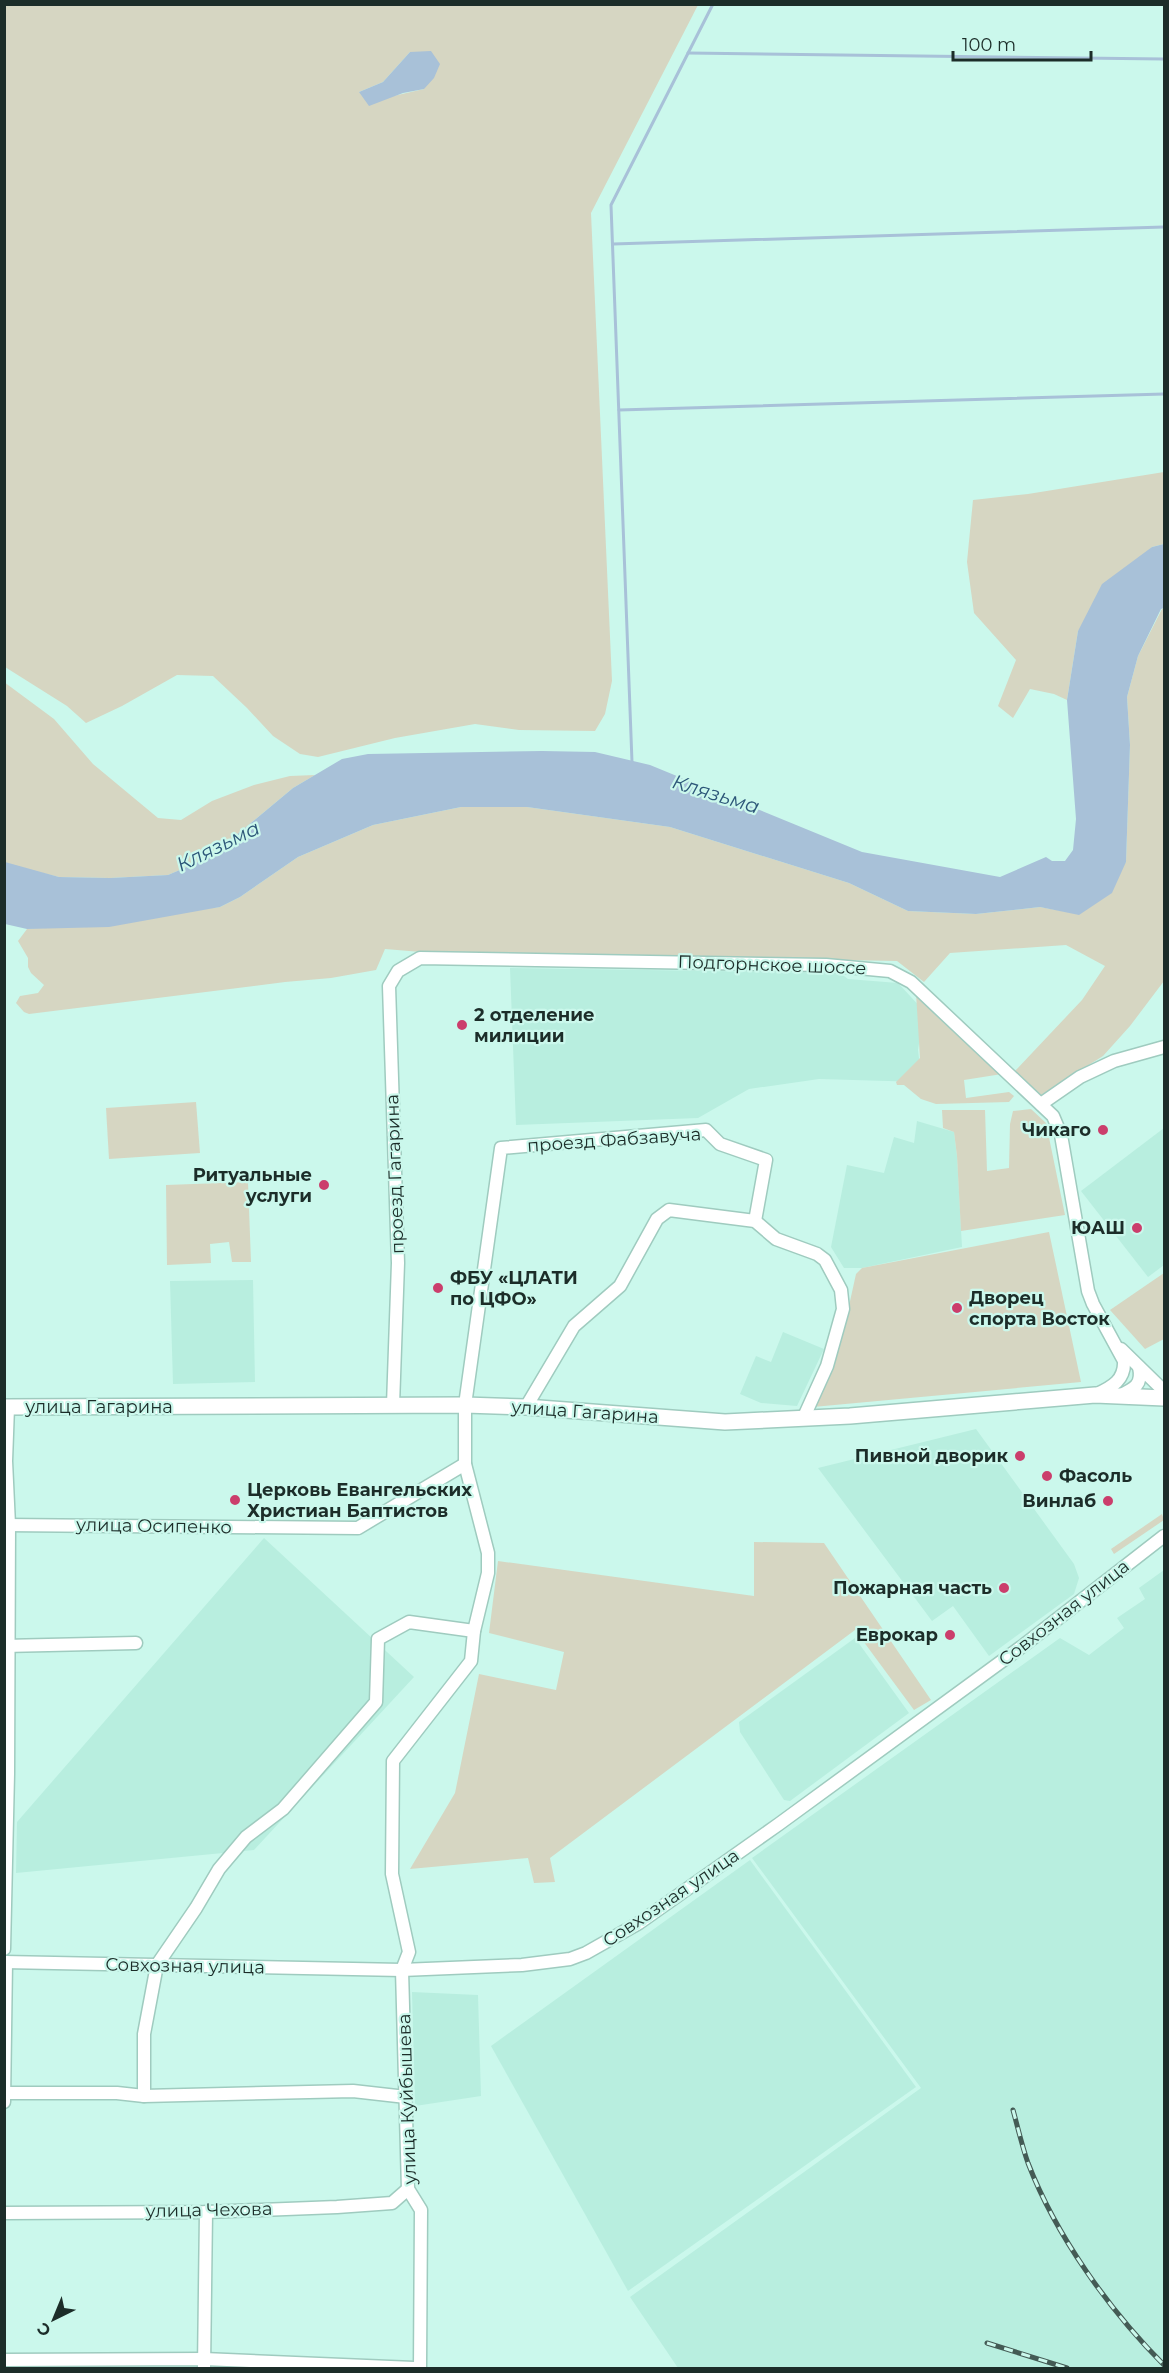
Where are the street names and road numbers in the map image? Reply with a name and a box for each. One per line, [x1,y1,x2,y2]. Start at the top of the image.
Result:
street label: Подгорнское шоссе [677,951,867,979]
street label: проезд Гагарина [381,1094,409,1254]
street label: проезд Фабзавуча [526,1123,702,1157]
street label: улица Гагарина [24,1396,173,1418]
street label: улица Гагарина [510,1396,659,1428]
street label: улица Осипенко [75,1514,232,1538]
street label: Совхозная улица [994,1555,1134,1671]
street label: Совхозная улица [599,1844,743,1952]
street label: Совхозная улица [105,1954,265,1978]
street label: улица Куйбышева [393,2013,421,2186]
street label: улица Чехова [144,2198,273,2222]

